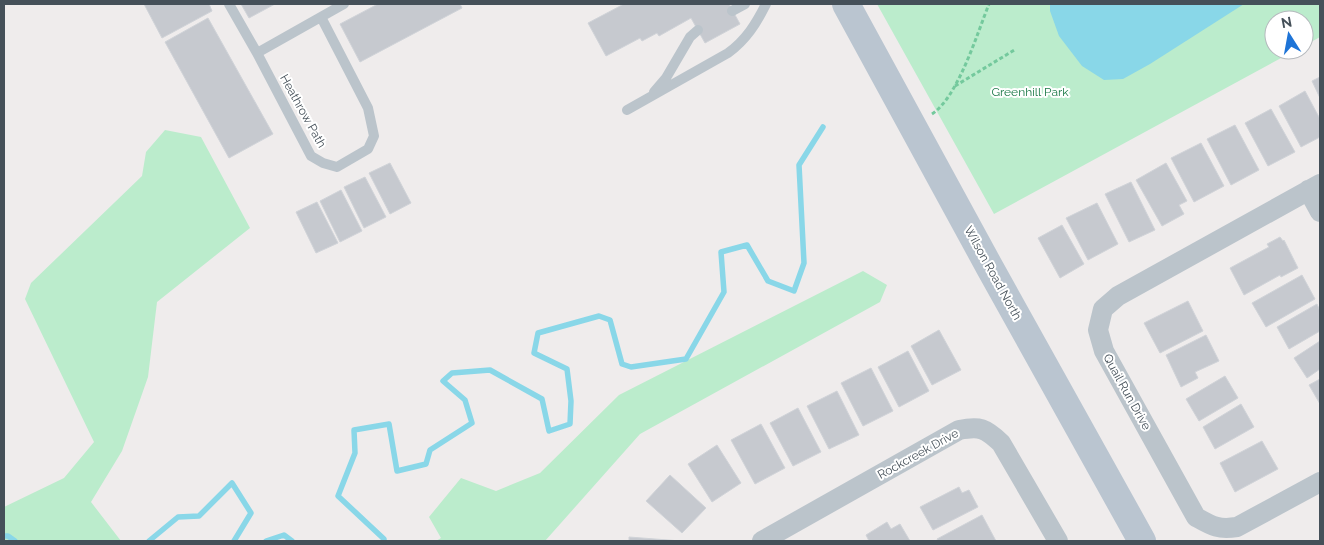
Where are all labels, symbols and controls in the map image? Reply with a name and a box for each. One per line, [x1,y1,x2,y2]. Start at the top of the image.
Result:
north arrow [1264,10,1314,60]
text: N [1280,13,1293,31]
street label: Heathrow Path [277,72,329,150]
park label: Greenhill Park [991,85,1069,99]
street label: Wilson Road North [961,224,1025,322]
street label: Quail Run Drive [1100,352,1154,432]
street label: Rockcreek Drive [875,426,961,482]

